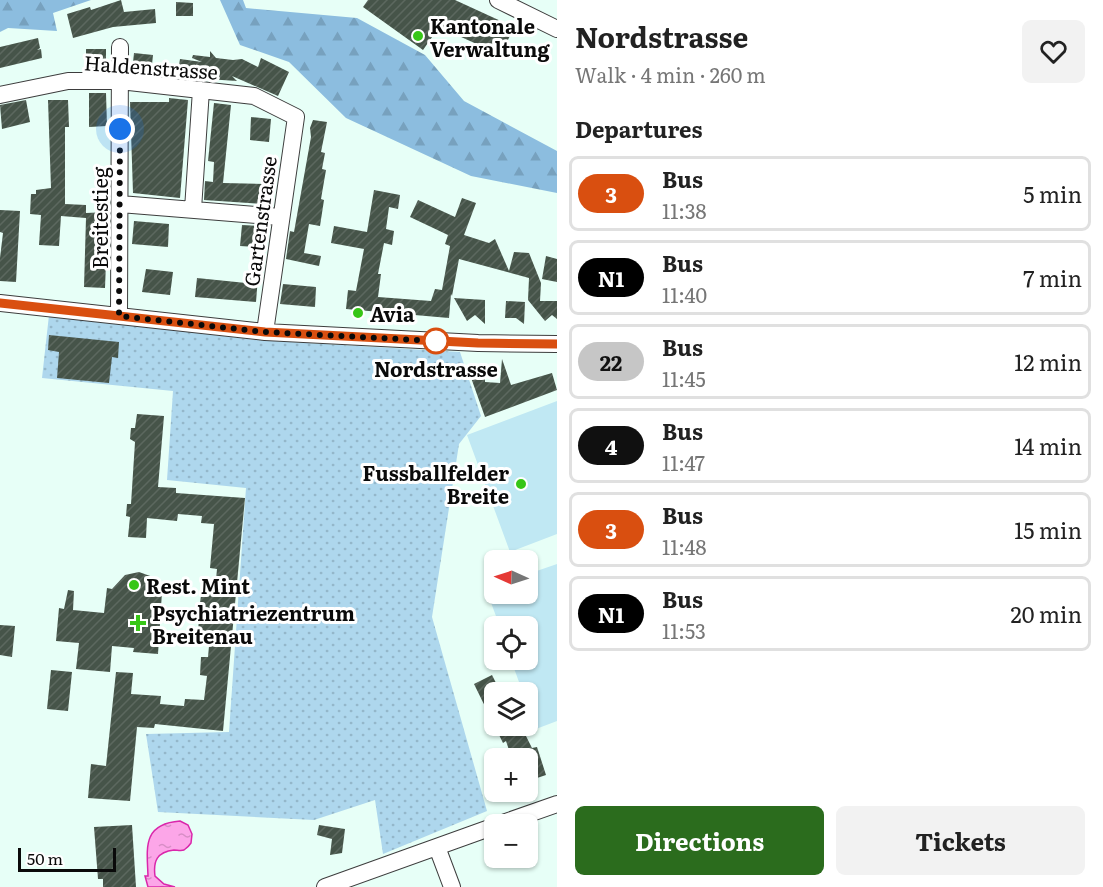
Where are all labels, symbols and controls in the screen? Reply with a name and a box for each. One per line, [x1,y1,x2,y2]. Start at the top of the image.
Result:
place label: Kantonale Verwaltung [430,10,550,63]
text: Nordstrasse [575,15,748,57]
button: heart [1022,20,1085,83]
marker: Kantonale Verwaltung [411,29,425,43]
street label: Haldenstrasse [83,46,219,86]
text: Walk · 4 min · 260 m [575,59,766,89]
text: Departures [575,112,702,145]
your location [105,114,135,144]
street label: Gartenstrasse [235,154,283,288]
text: Bus [662,162,703,195]
street label: Breitestieg [84,166,114,269]
text: 5 min [1023,177,1082,210]
text: 3 [605,178,617,209]
text: 11:38 [662,195,707,225]
text: Bus [662,246,703,279]
text: 7 min [1023,261,1082,294]
text: N1 [598,262,624,293]
text: 11:40 [662,279,707,309]
place label: Avia [370,298,415,328]
marker: Avia [351,306,365,320]
marker: Nordstrasse [423,328,449,354]
text: Bus [662,330,703,363]
text: 12 min [1014,345,1082,378]
text: 22 [600,346,622,377]
place label: Nordstrasse [374,353,498,383]
text: 11:45 [662,363,706,393]
text: Bus [662,414,703,447]
text: 14 min [1014,429,1082,462]
text: 4 [605,430,617,461]
text: 11:47 [662,447,705,477]
place label: Fussballfelder Breite [363,457,509,510]
marker: Fussballfelder Breite [514,477,528,491]
text: Bus [662,498,703,531]
text: 15 min [1014,513,1082,546]
text: 3 [605,514,617,545]
text: 11:48 [662,531,707,561]
north arrow [484,550,538,604]
map controls [484,550,538,868]
place label: Rest. Mint [146,570,250,600]
marker: Rest. Mint [127,578,141,592]
text: Bus [662,582,703,615]
place label: Psychiatriezentrum Breitenau [152,597,355,650]
text: 20 min [1010,597,1082,630]
text: N1 [598,598,624,629]
marker: Psychiatriezentrum Breitenau [129,614,147,632]
text: 11:53 [662,615,706,645]
button: locate [484,616,538,670]
button: layers [484,682,538,736]
button: + [484,748,538,802]
button: Directions [575,806,824,875]
button: Tickets [836,806,1085,875]
button: − [484,814,538,868]
scale bar [18,845,116,872]
text: 50 m [27,846,63,870]

